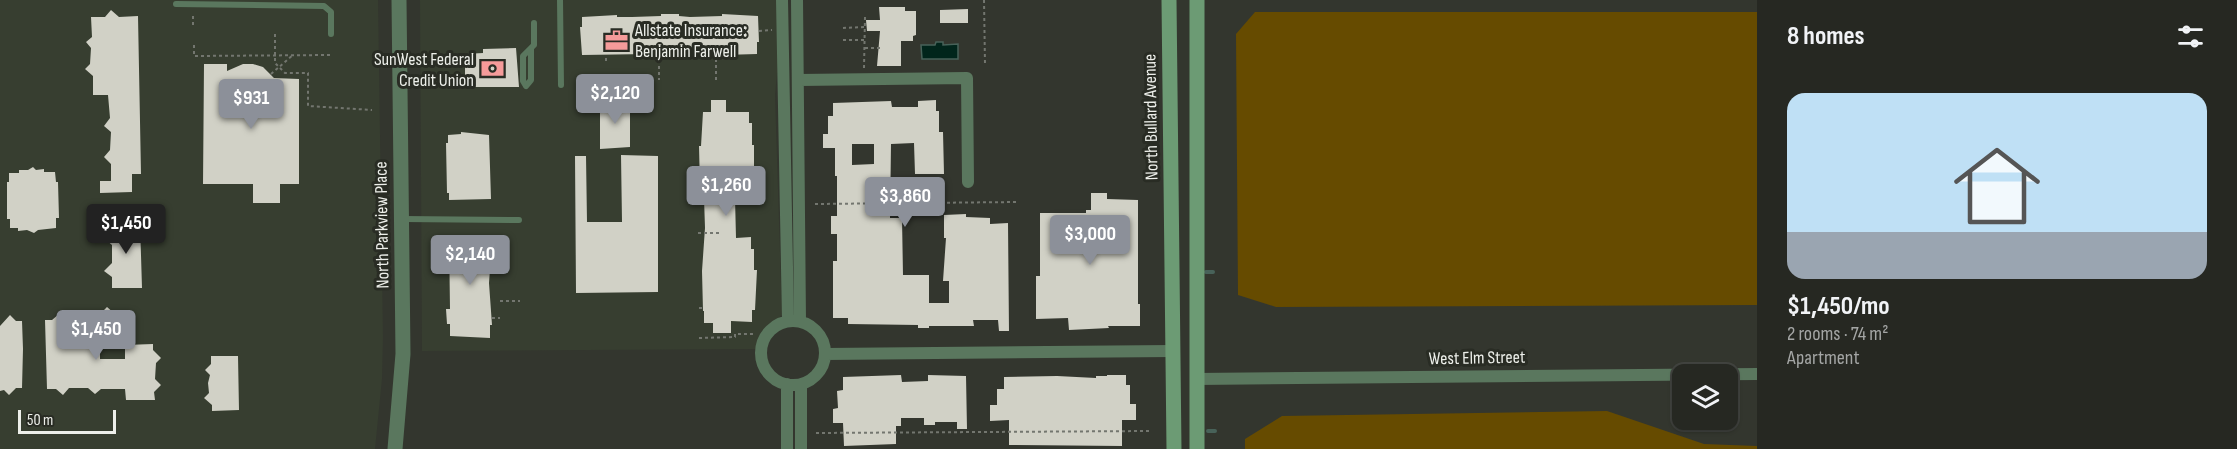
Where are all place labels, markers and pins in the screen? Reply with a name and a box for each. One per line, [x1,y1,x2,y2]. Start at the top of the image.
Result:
place label: Allstate Insurance: Benjamin Farwell [634,20,746,62]
office icon: Allstate Insurance: Benjamin Farwell [604,27,630,53]
place label: SunWest Federal Credit Union [374,49,474,91]
bank icon: SunWest Federal Credit Union [479,56,505,82]
pin: $2,120 [566,74,664,125]
pin: $931 [215,79,287,130]
pin: $1,260 [677,166,775,217]
pin: $3,860 [856,177,954,228]
pin: $1,450 [77,204,175,255]
pin: $3,000 [1041,215,1139,266]
pin: $2,140 [421,235,519,286]
pin: $1,450 [47,310,145,361]

